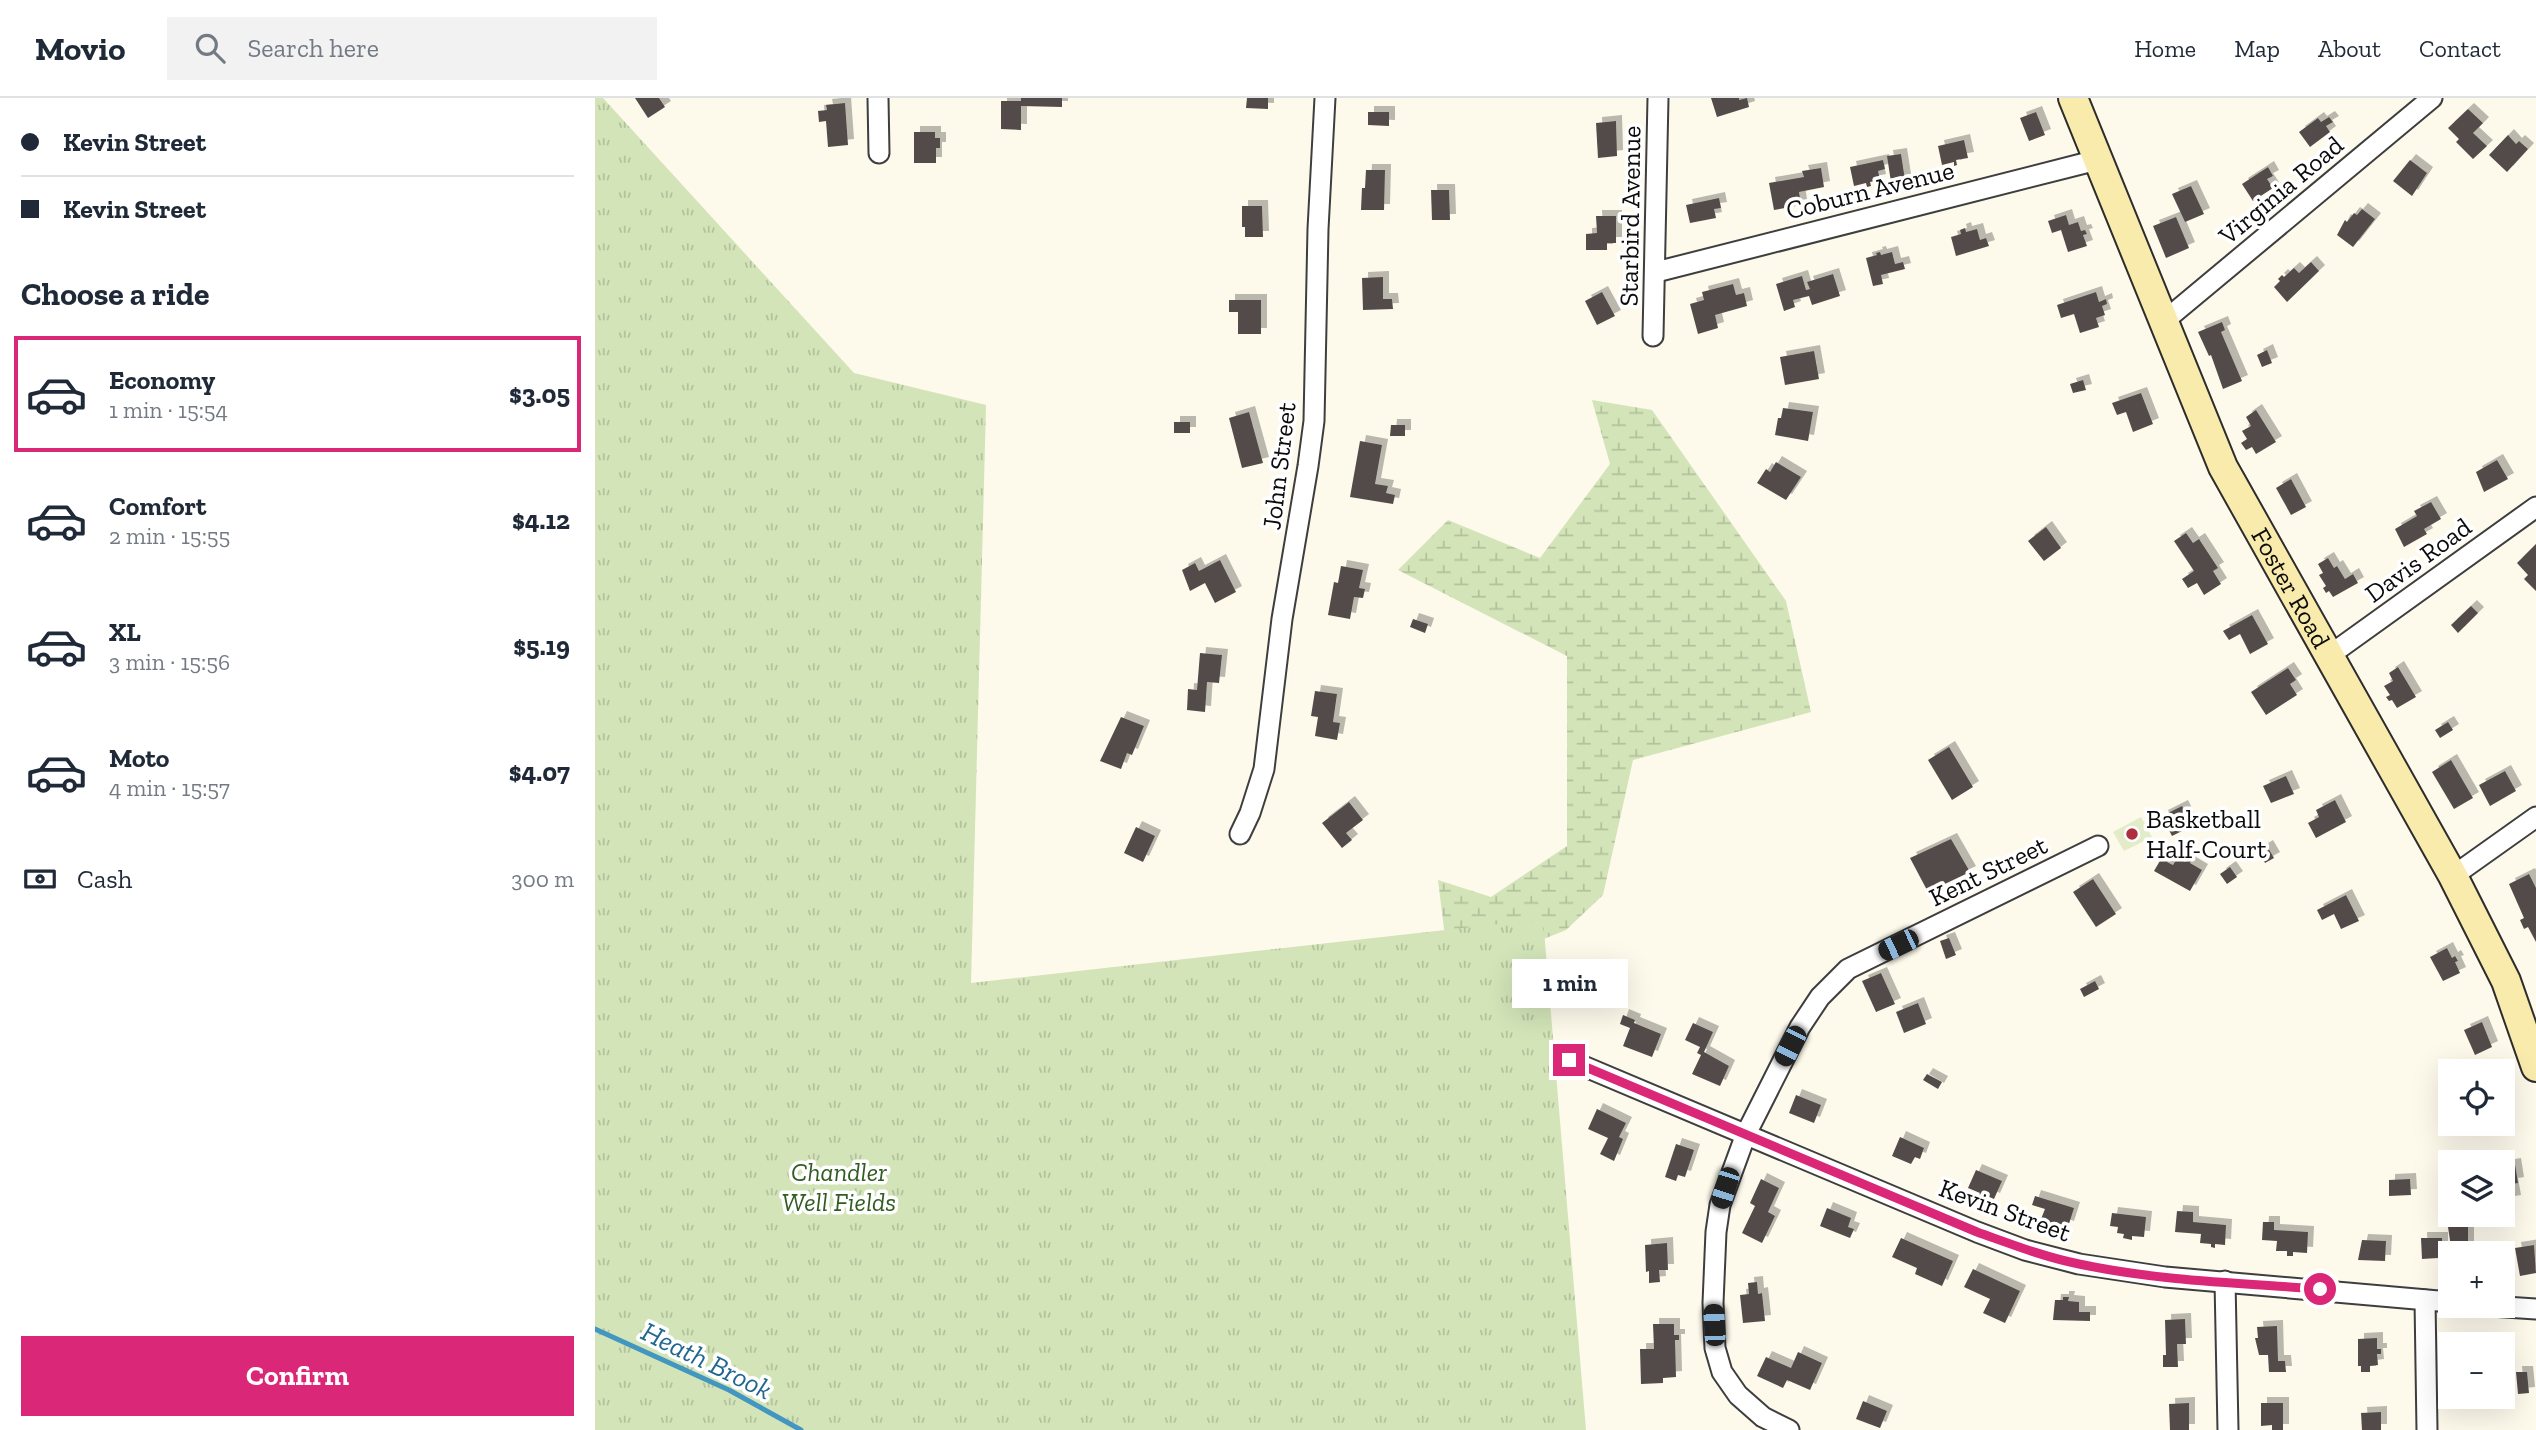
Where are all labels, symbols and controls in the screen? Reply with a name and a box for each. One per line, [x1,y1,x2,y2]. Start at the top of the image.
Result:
search box [167,17,657,80]
text: Movio [35,29,125,68]
icon: search [191,29,229,67]
text: Search here [247,32,379,64]
text: Home [2134,34,2196,63]
text: Map [2234,34,2280,63]
text: About [2318,34,2381,63]
text: Contact [2419,34,2501,63]
street label: Starbird Avenue [1612,125,1648,307]
text: Kevin Street [63,126,206,158]
street label: Virginia Road [2211,129,2350,252]
street label: Coburn Avenue [1783,154,1957,226]
text: Kevin Street [63,193,206,225]
text: Choose a ride [21,275,209,313]
icon: car [25,363,88,426]
text: Economy [109,364,215,396]
text: $3.05 [509,378,570,410]
text: 1 min · 15:54 [109,396,228,424]
street label: John Street [1255,400,1303,532]
icon: car [25,489,88,552]
text: Comfort [109,490,206,522]
text: $4.12 [512,504,570,536]
street label: Davis Road [2358,511,2478,609]
text: 2 min · 15:55 [109,522,230,550]
street label: Foster Road [2244,522,2338,654]
icon: car [25,615,88,678]
text: XL [109,616,141,648]
text: $5.19 [513,630,570,662]
text: 3 min · 15:56 [109,648,230,676]
icon: car [25,741,88,804]
text: Moto [109,742,169,774]
text: $4.07 [509,756,570,788]
text: 4 min · 15:57 [109,774,230,802]
place label: Basketball Half-Court [2146,803,2267,865]
marker: Basketball Half-Court [2124,826,2140,842]
street label: Kent Street [1924,829,2053,913]
icon: cash [21,860,59,898]
text: Cash [77,863,132,895]
text: 300 m [511,865,574,893]
car [1875,926,1922,964]
callout: 1 min [1511,958,1627,1007]
text: 1 min [1543,969,1597,997]
car [1772,1023,1809,1069]
route end [1553,1044,1585,1076]
map controls [2438,1059,2515,1409]
button: locate [2438,1059,2515,1136]
button: layers [2438,1150,2515,1227]
park label: Chandler Well Fields [782,1156,896,1218]
car [1709,1165,1742,1211]
street label: Kevin Street [1935,1171,2076,1249]
button: + [2438,1241,2515,1318]
route start [2304,1273,2336,1305]
car [1703,1303,1726,1347]
water label: Heath Brook [636,1315,777,1406]
button: − [2438,1332,2515,1409]
button: Confirm [21,1336,574,1416]

